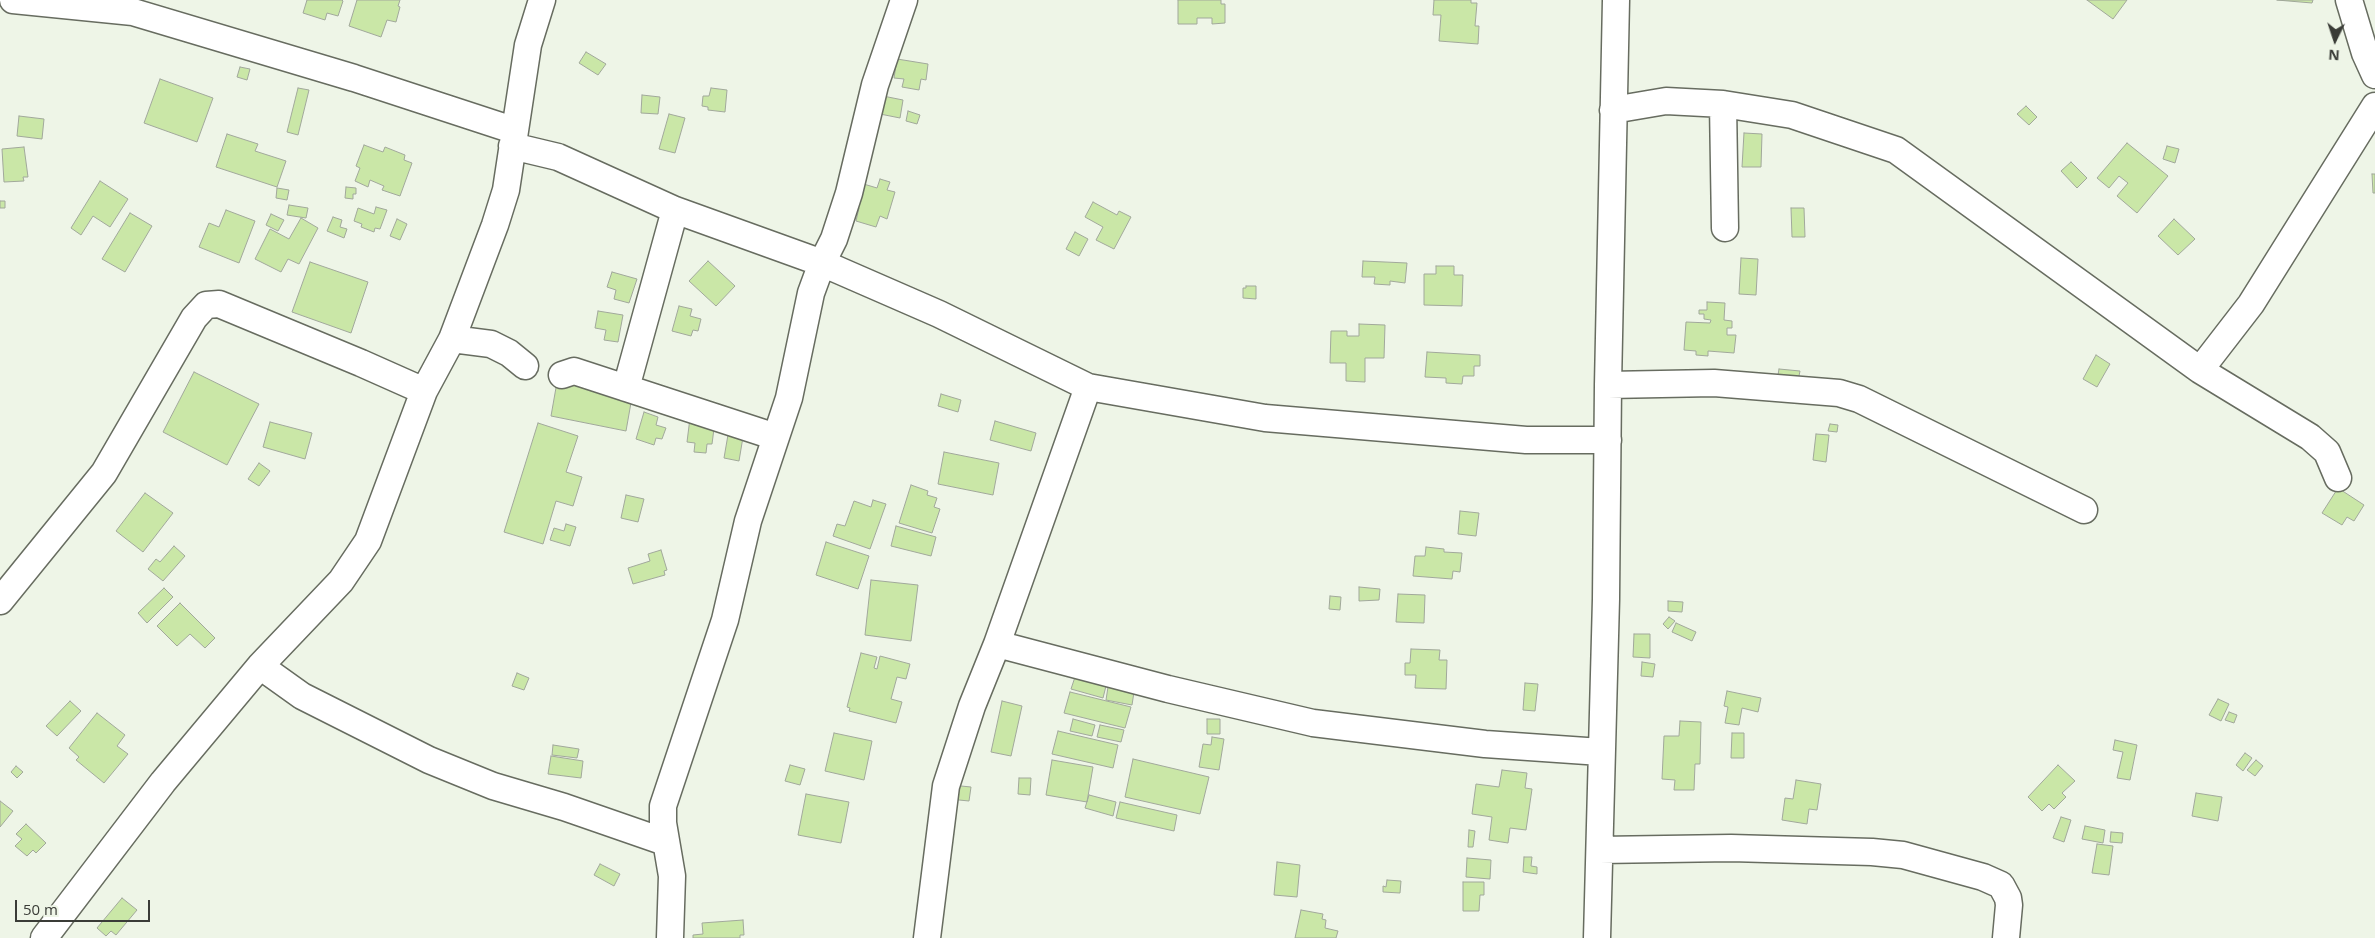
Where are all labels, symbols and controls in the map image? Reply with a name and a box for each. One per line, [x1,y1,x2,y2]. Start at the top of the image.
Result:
north arrow [2310,15,2360,65]
text: N [2328,46,2340,65]
scale bar [18,890,152,922]
text: 50 m [23,899,58,919]

